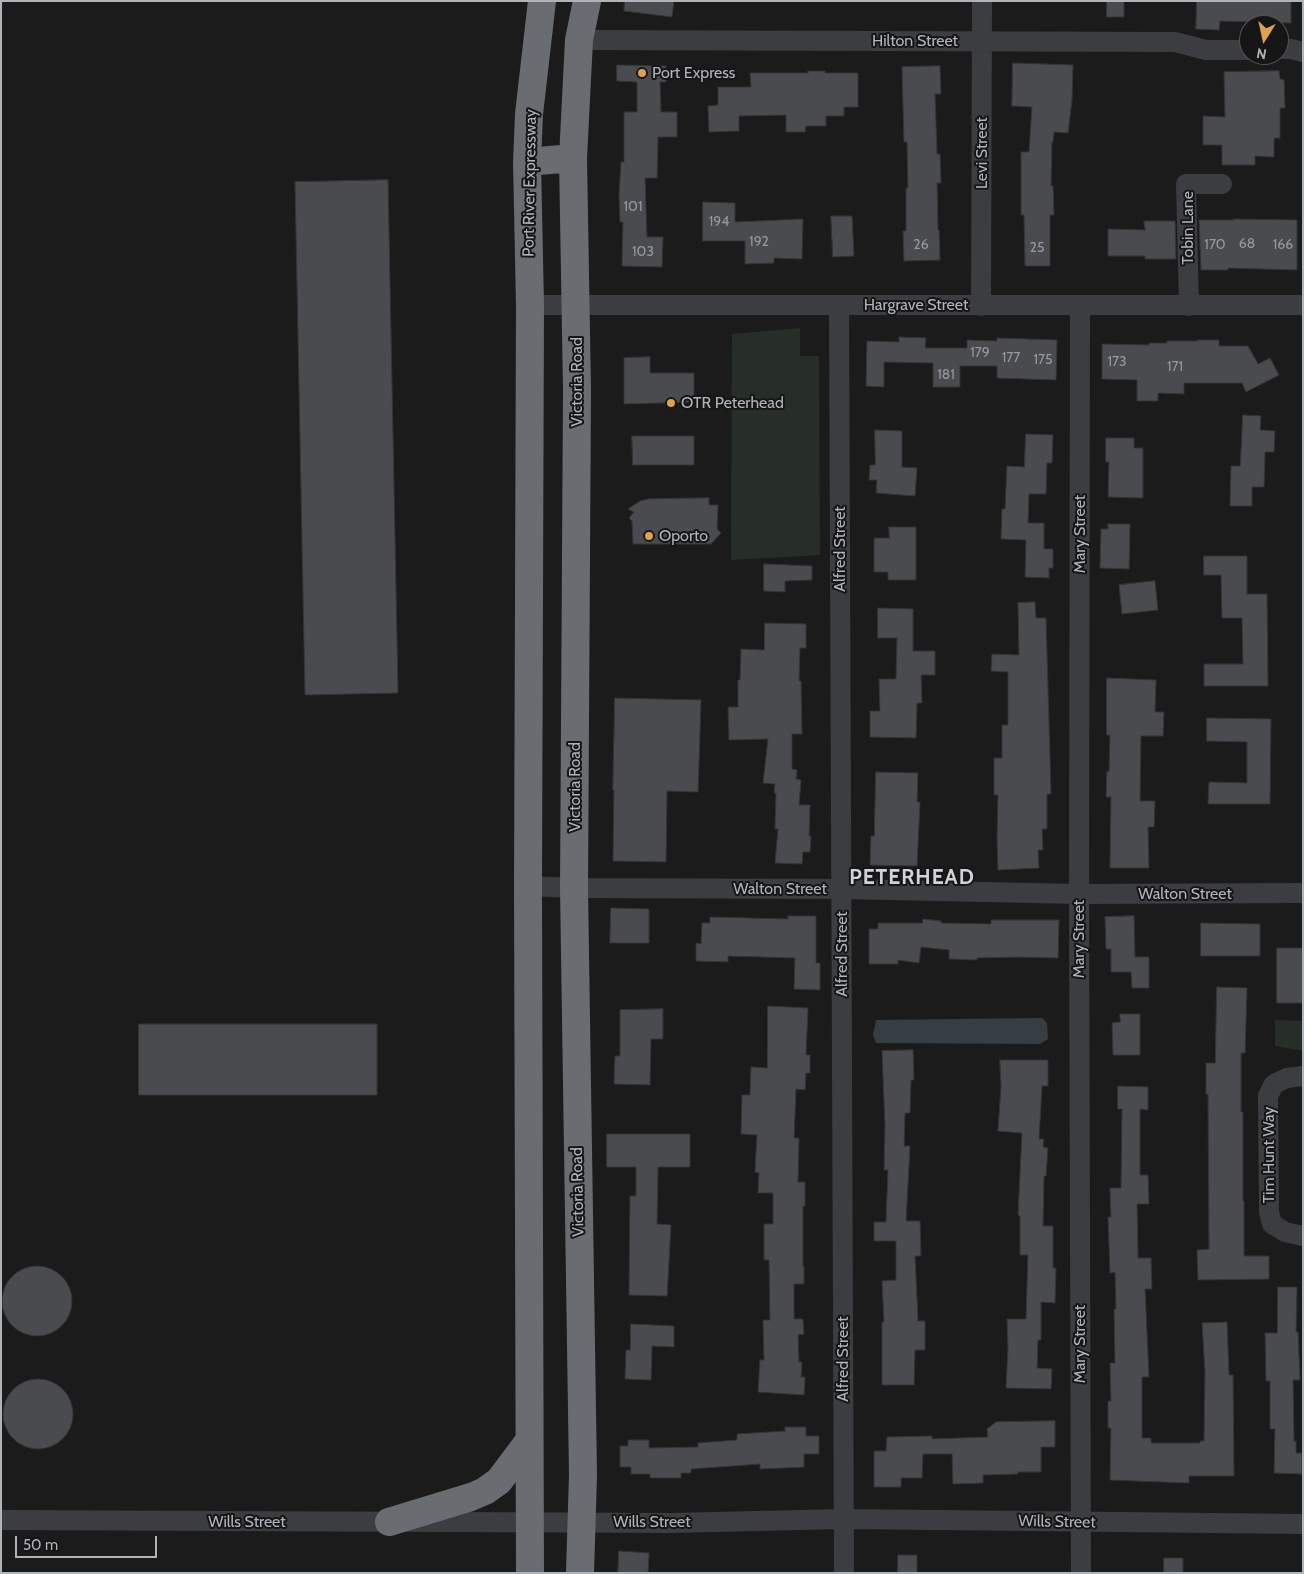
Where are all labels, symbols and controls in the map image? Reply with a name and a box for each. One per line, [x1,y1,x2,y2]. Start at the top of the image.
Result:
north arrow [1239,15,1289,65]
street label: Hilton Street [872,31,958,51]
text: N [1255,44,1268,64]
place label: Port Express [652,63,735,83]
marker: Port Express [636,67,648,79]
street label: Port River Expressway [519,109,541,257]
street label: Levi Street [972,117,992,189]
street label: Tobin Lane [1178,191,1198,265]
house number: 101 [624,199,642,215]
house number: 194 [709,214,729,230]
house number: 192 [749,234,769,250]
house number: 68 [1239,236,1255,252]
house number: 26 [913,237,929,253]
house number: 170 [1204,237,1226,253]
house number: 166 [1273,237,1293,253]
house number: 25 [1030,240,1044,256]
house number: 103 [632,244,654,260]
street label: Hargrave Street [864,295,968,315]
street label: Victoria Road [567,337,587,427]
house number: 179 [970,345,990,361]
house number: 177 [1002,350,1020,366]
house number: 175 [1033,352,1053,368]
house number: 173 [1107,354,1127,370]
house number: 171 [1167,359,1183,375]
house number: 181 [937,367,955,383]
place label: OTR Peterhead [681,393,784,413]
marker: OTR Peterhead [665,397,677,409]
street label: Mary Street [1070,495,1090,573]
street label: Alfred Street [830,506,850,592]
place label: Oporto [659,526,708,546]
marker: Oporto [643,530,655,542]
street label: Victoria Road [565,742,585,832]
district label: PETERHEAD [848,865,976,891]
street label: Walton Street [733,879,827,899]
street label: Walton Street [1138,884,1232,904]
street label: Mary Street [1069,900,1089,978]
street label: Alfred Street [832,911,852,997]
street label: Tim Hunt Way [1259,1107,1279,1203]
street label: Victoria Road [568,1147,588,1237]
street label: Mary Street [1070,1305,1090,1383]
street label: Alfred Street [833,1316,853,1402]
street label: Wills Street [208,1512,286,1532]
street label: Wills Street [613,1512,691,1532]
street label: Wills Street [1018,1512,1096,1532]
scale bar [18,1526,160,1558]
text: 50 m [23,1536,58,1554]

